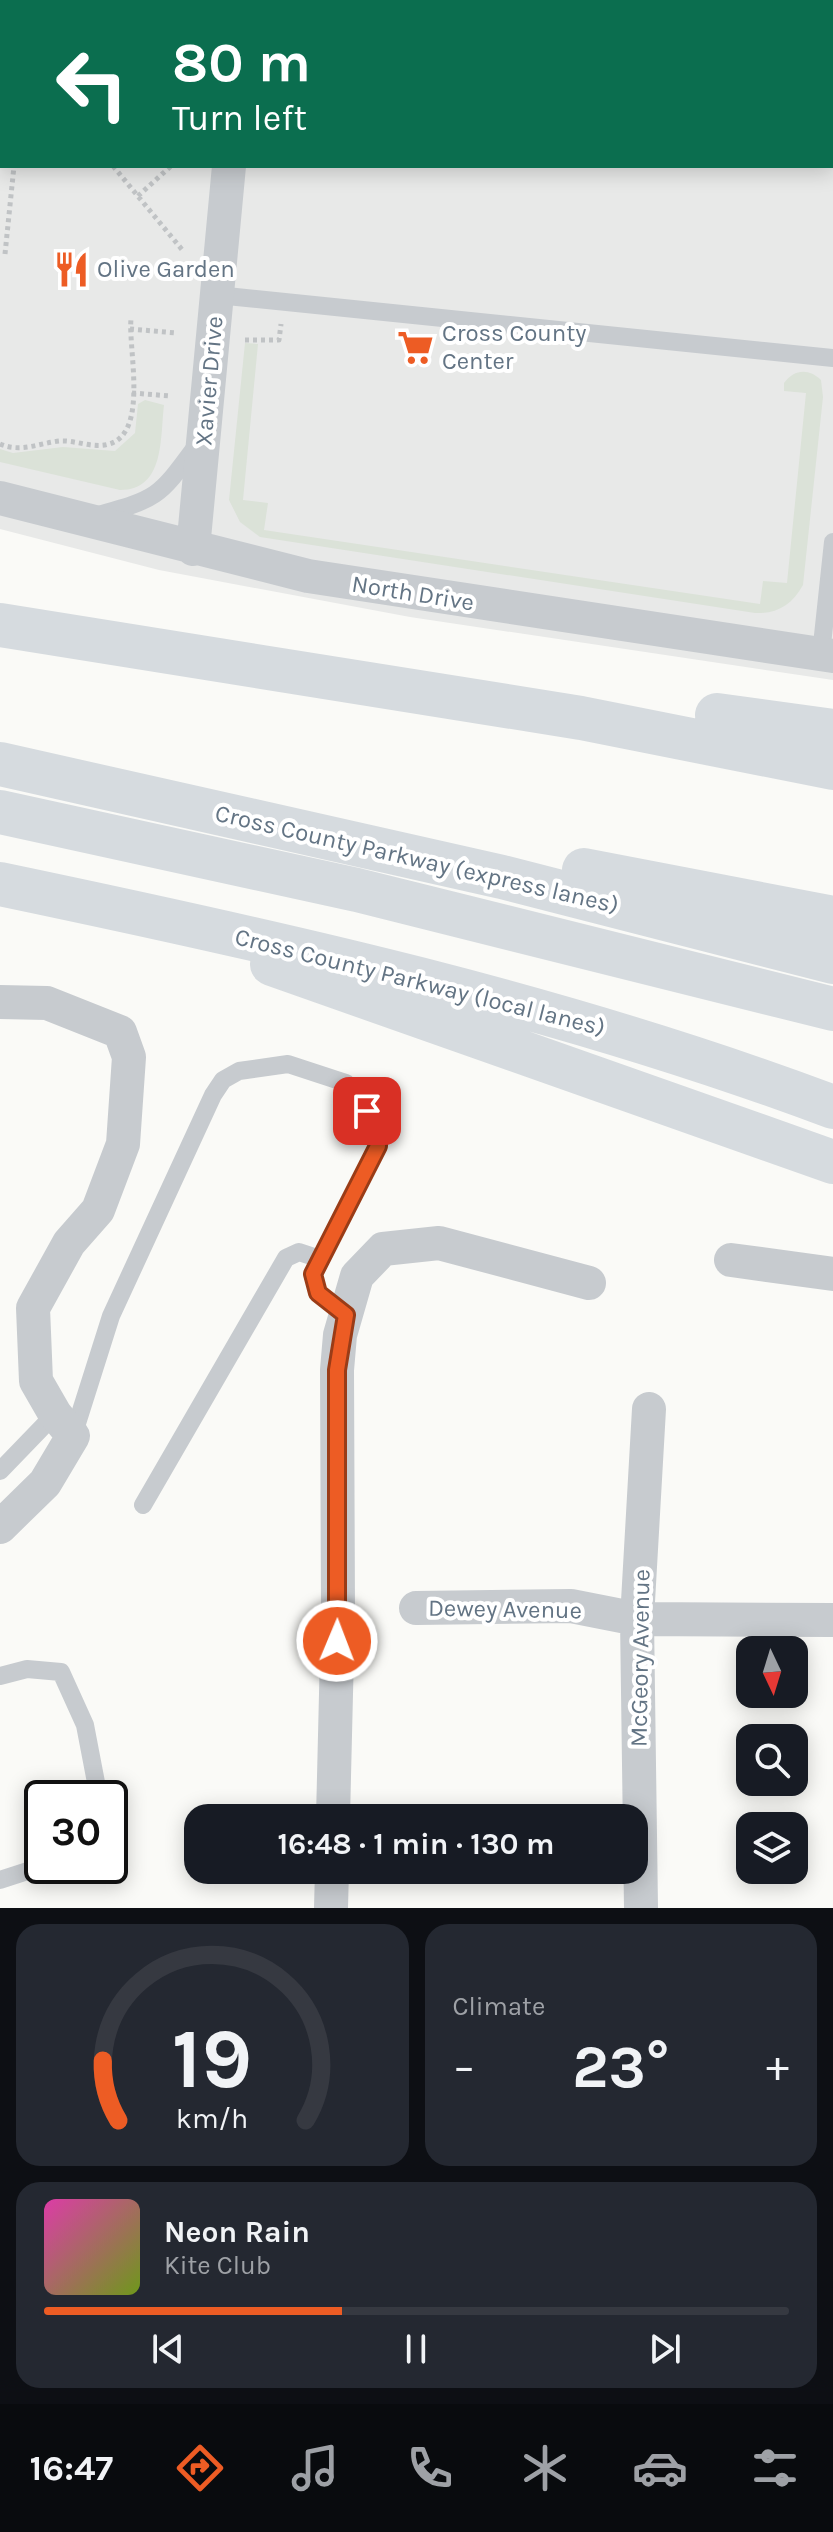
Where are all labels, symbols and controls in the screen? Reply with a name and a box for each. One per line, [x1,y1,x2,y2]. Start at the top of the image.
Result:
text: 80 m [172,30,311,95]
icon: left [40,32,144,136]
text: Turn left [172,97,307,139]
restaurant icon: Olive Garden [52,250,90,288]
place label: Olive Garden [97,255,235,283]
street label: Xavier Drive [189,315,229,447]
place label: Cross County Center [442,319,586,375]
supermarket icon: Cross County Center [397,328,435,366]
street label: North Drive [350,570,476,616]
street label: Cross County Parkway (express lanes) [212,799,622,919]
street label: Cross County Parkway (local lanes) [232,922,608,1042]
pin [333,1077,401,1145]
icon: arrive [345,1089,389,1133]
street label: McGeory Avenue [624,1569,656,1747]
street label: Dewey Avenue [428,1594,582,1624]
position arrow [295,1599,379,1683]
north arrow [736,1636,808,1708]
map controls [736,1636,808,1884]
button: search [736,1724,808,1796]
speed limit sign: 30 [24,1780,128,1884]
button: layers [736,1812,808,1884]
text: 16:48 · 1 min · 130 m [277,1826,555,1862]
text: Climate [453,1991,545,2022]
text: 19 [172,2011,252,2108]
text: 23° [572,2032,669,2102]
text: − [453,2041,476,2092]
text: + [766,2041,789,2092]
text: km/h [176,2102,248,2135]
text: Neon Rain [164,2214,310,2250]
text: Kite Club [164,2250,271,2281]
icon: previous [146,2327,190,2371]
icon: pause [394,2327,438,2371]
icon: next [643,2327,687,2371]
icon: directions [172,2440,228,2496]
icon: music [287,2440,343,2496]
icon: phone [402,2440,458,2496]
icon: climate [517,2440,573,2496]
icon: car [632,2440,688,2496]
icon: filters [747,2440,803,2496]
text: 16:47 [30,2447,113,2489]

